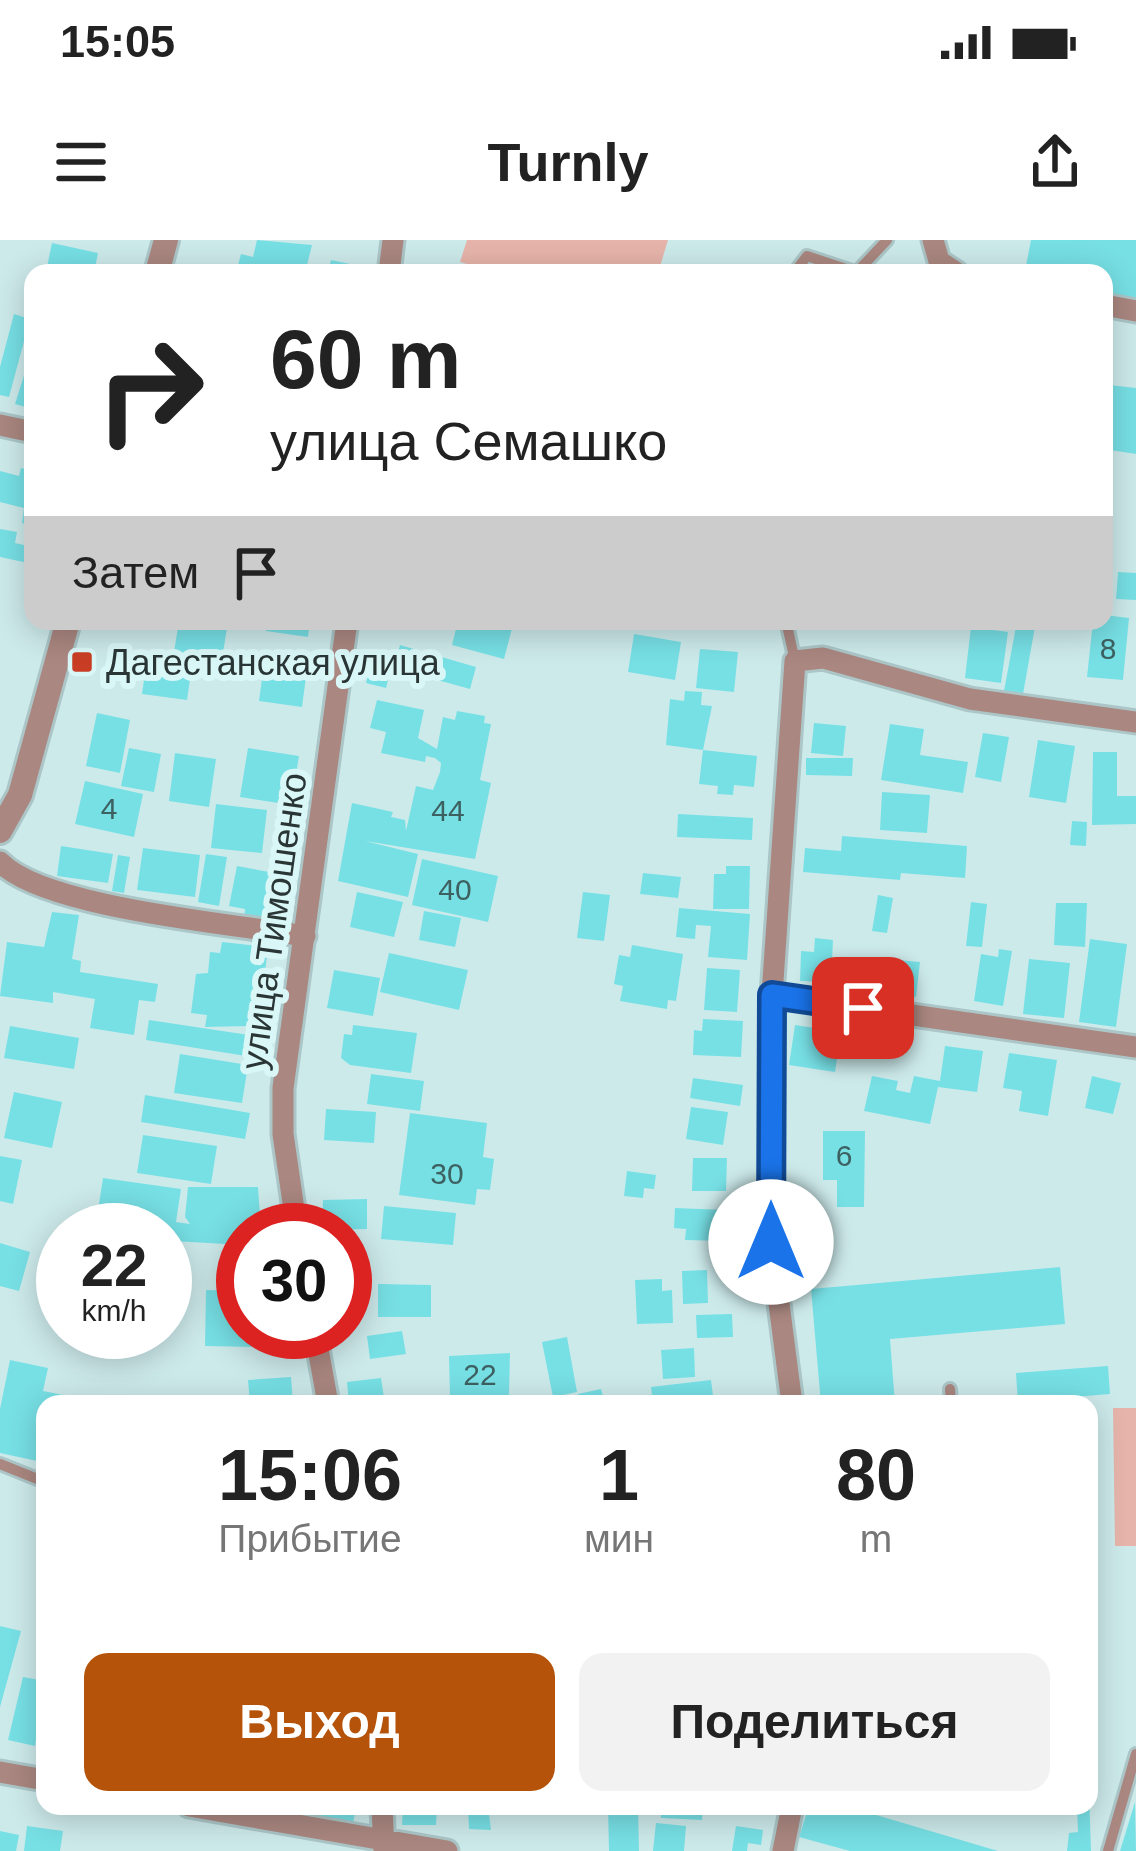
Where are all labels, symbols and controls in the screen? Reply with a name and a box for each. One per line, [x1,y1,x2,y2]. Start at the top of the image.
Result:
text: 15:05 [60,16,175,67]
icon: menu [48,129,114,195]
icon: share [1022,129,1088,195]
text: Turnly [488,132,649,192]
icon: right [72,312,228,468]
text: 60 m [270,312,461,406]
text: улица Семашко [270,411,667,471]
icon: arrive [223,540,289,606]
text: Затем [72,547,199,598]
house number: 8 [1100,632,1116,665]
place label: Дагестанская улица [106,642,441,683]
marker: Дагестанская улица [69,649,95,675]
street label: улица Тимошенко [232,770,315,1072]
house number: 4 [101,792,117,825]
house number: 44 [431,794,465,827]
house number: 40 [438,873,472,906]
pin [812,957,914,1059]
icon: arrive [830,975,896,1041]
house number: 6 [836,1139,852,1172]
house number: 30 [430,1157,464,1190]
position arrow [708,1179,834,1305]
speed limit sign: 30 [216,1203,372,1359]
text: 22 [81,1232,147,1299]
text: km/h [81,1294,147,1327]
house number: 22 [463,1358,497,1391]
text: 15:06 [218,1435,402,1515]
text: 1 [599,1435,639,1515]
text: 80 [836,1435,916,1515]
text: Прибытие [218,1517,402,1560]
text: мин [584,1517,654,1560]
text: m [860,1517,892,1560]
button: Выход [84,1653,555,1791]
button: Поделиться [579,1653,1050,1791]

